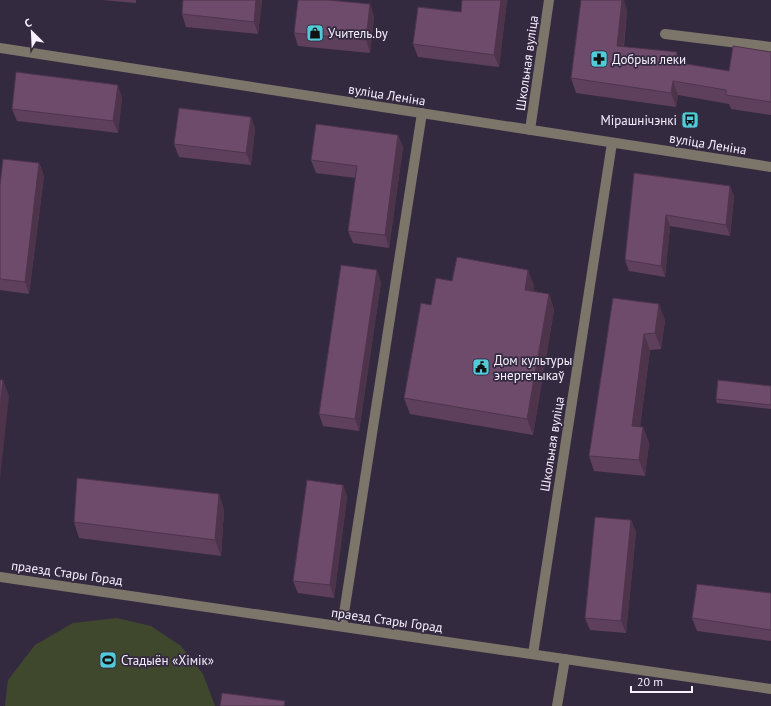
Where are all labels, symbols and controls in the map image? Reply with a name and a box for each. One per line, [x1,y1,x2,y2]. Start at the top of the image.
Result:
north arrow [12,12,52,52]
street label: Школьная вуліца [512,14,542,112]
text: С [22,15,34,31]
shop icon: Учитель.by [305,23,325,43]
place label: Учитель.by [328,25,388,42]
pharmacy icon: Добрыя леки [589,49,609,69]
place label: Добрыя леки [612,51,686,68]
street label: вуліца Леніна [347,81,427,109]
bus stop icon: Мірашнічэнкі [680,110,700,130]
place label: Мірашнічэнкі [601,112,677,129]
street label: вуліца Леніна [668,130,748,158]
place label: Дом культуры энергетыкаў [494,352,572,384]
public building icon: Дом культуры энергетыкаў [471,357,491,377]
street label: Школьная вуліца [536,395,568,493]
street label: праезд Стары Горад [10,557,124,589]
street label: праезд Стары Горад [330,604,444,636]
sports icon: Стадыён «Хімік» [98,650,118,670]
place label: Стадыён «Хімік» [121,652,214,669]
scale bar [631,668,692,694]
text: 20 m [637,674,663,689]

